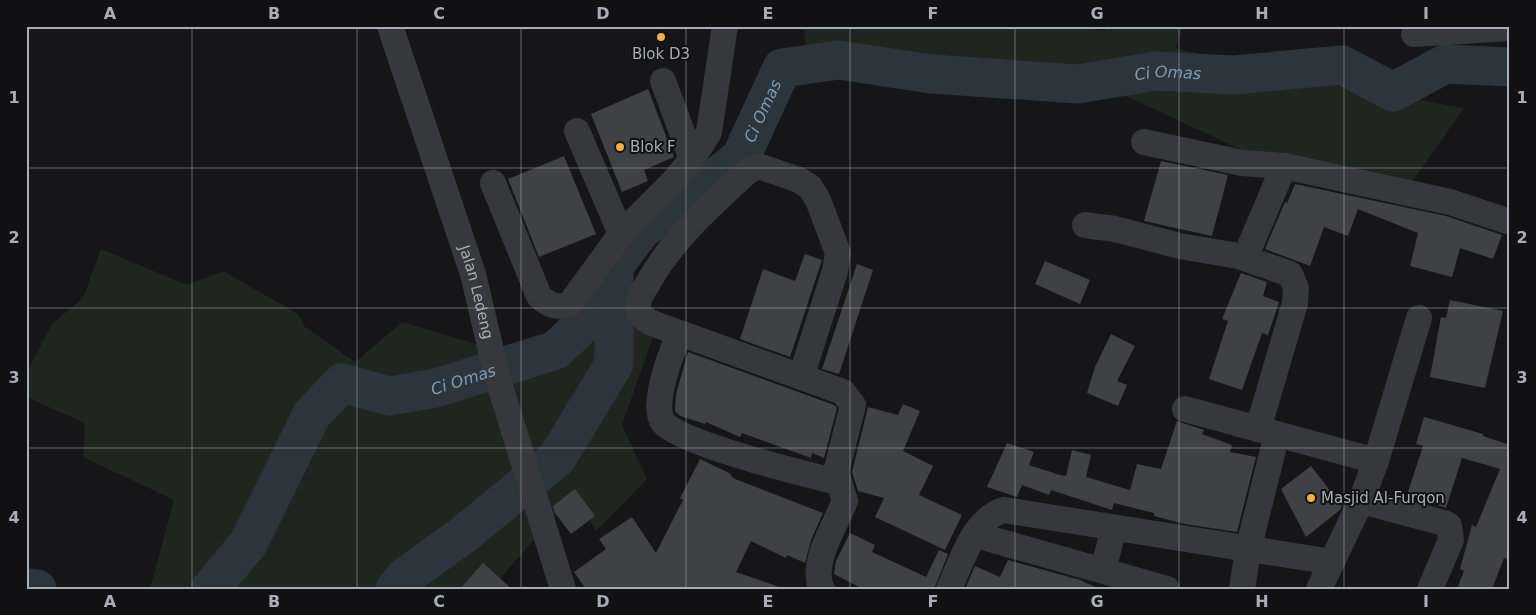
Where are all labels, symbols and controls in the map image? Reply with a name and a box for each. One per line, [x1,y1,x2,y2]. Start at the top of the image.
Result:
text: A [104,4,117,23]
text: B [268,4,280,23]
text: C [433,4,445,23]
text: D [596,4,610,23]
text: E [763,4,773,23]
text: F [928,4,938,23]
text: G [1090,4,1104,23]
text: H [1255,4,1269,23]
text: I [1423,4,1429,23]
marker: Blok D3 [655,31,667,43]
place label: Blok D3 [632,45,690,63]
water label: Ci Omas [1133,62,1202,84]
water label: Ci Omas [740,77,785,146]
text: 1 [8,88,20,107]
text: 1 [1516,88,1528,107]
place label: Blok F [630,138,676,156]
marker: Blok F [614,141,626,153]
text: 2 [8,228,20,247]
text: 2 [1516,228,1528,247]
street label: Jalan Ledeng [455,242,497,341]
water label: Ci Omas [429,361,498,399]
text: 3 [8,368,20,387]
text: 3 [1516,368,1528,387]
place label: Masjid Al-Furqon [1321,489,1445,507]
marker: Masjid Al-Furqon [1305,492,1317,504]
text: 4 [8,508,20,527]
text: 4 [1516,508,1528,527]
text: A [104,592,117,611]
text: B [268,592,280,611]
text: C [433,592,445,611]
text: D [596,592,610,611]
text: E [763,592,773,611]
text: F [928,592,938,611]
text: G [1090,592,1104,611]
text: H [1255,592,1269,611]
text: I [1423,592,1429,611]

